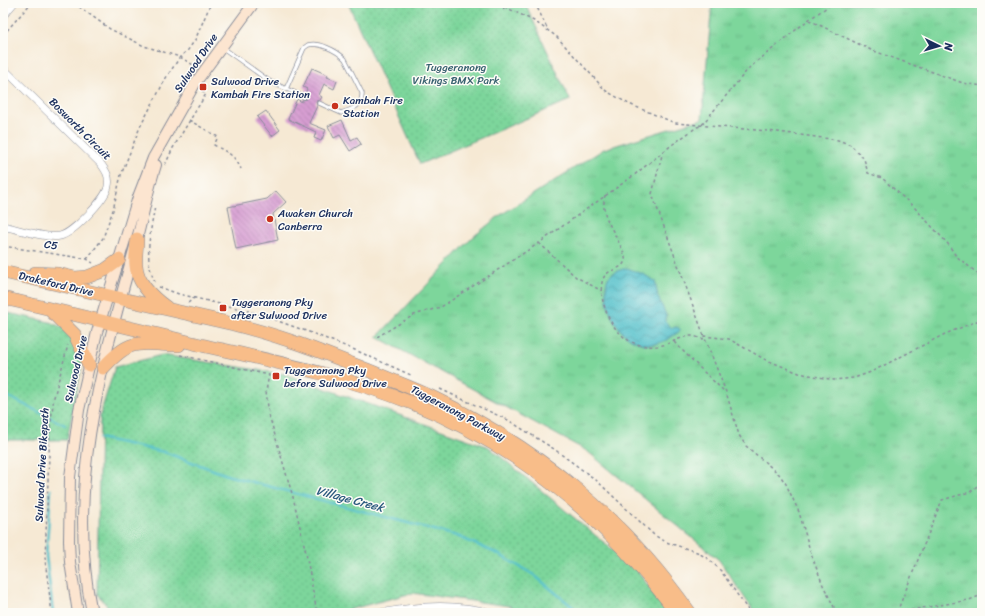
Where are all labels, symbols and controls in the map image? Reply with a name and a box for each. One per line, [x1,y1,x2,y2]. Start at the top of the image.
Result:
north arrow [919,26,959,66]
street label: Sulwood Drive [169,29,223,97]
text: N [939,41,958,52]
park label: Tuggeranong Vikings BMX Park [413,58,500,90]
place label: Sulwood Drive Kambah Fire Station [211,72,310,104]
marker: Sulwood Drive Kambah Fire Station [198,82,208,92]
place label: Kambah Fire Station [343,91,403,123]
street label: Bosworth Circuit [44,93,116,165]
marker: Kambah Fire Station [330,101,340,111]
place label: Awaken Church Canberra [277,204,353,236]
marker: Awaken Church Canberra [265,214,275,224]
street label: C5 [43,235,59,255]
street label: Drakeford Drive [17,266,96,302]
place label: Tuggeranong Pky after Sulwood Drive [231,293,327,325]
marker: Tuggeranong Pky after Sulwood Drive [218,303,228,313]
street label: Sulwood Drive [59,333,93,404]
place label: Tuggeranong Pky before Sulwood Drive [284,361,387,393]
marker: Tuggeranong Pky before Sulwood Drive [271,371,281,381]
street label: Tuggeranong Parkway [407,380,509,446]
street label: Sulwood Drive Bikepath [30,407,54,523]
water label: Village Creek [314,479,388,519]

